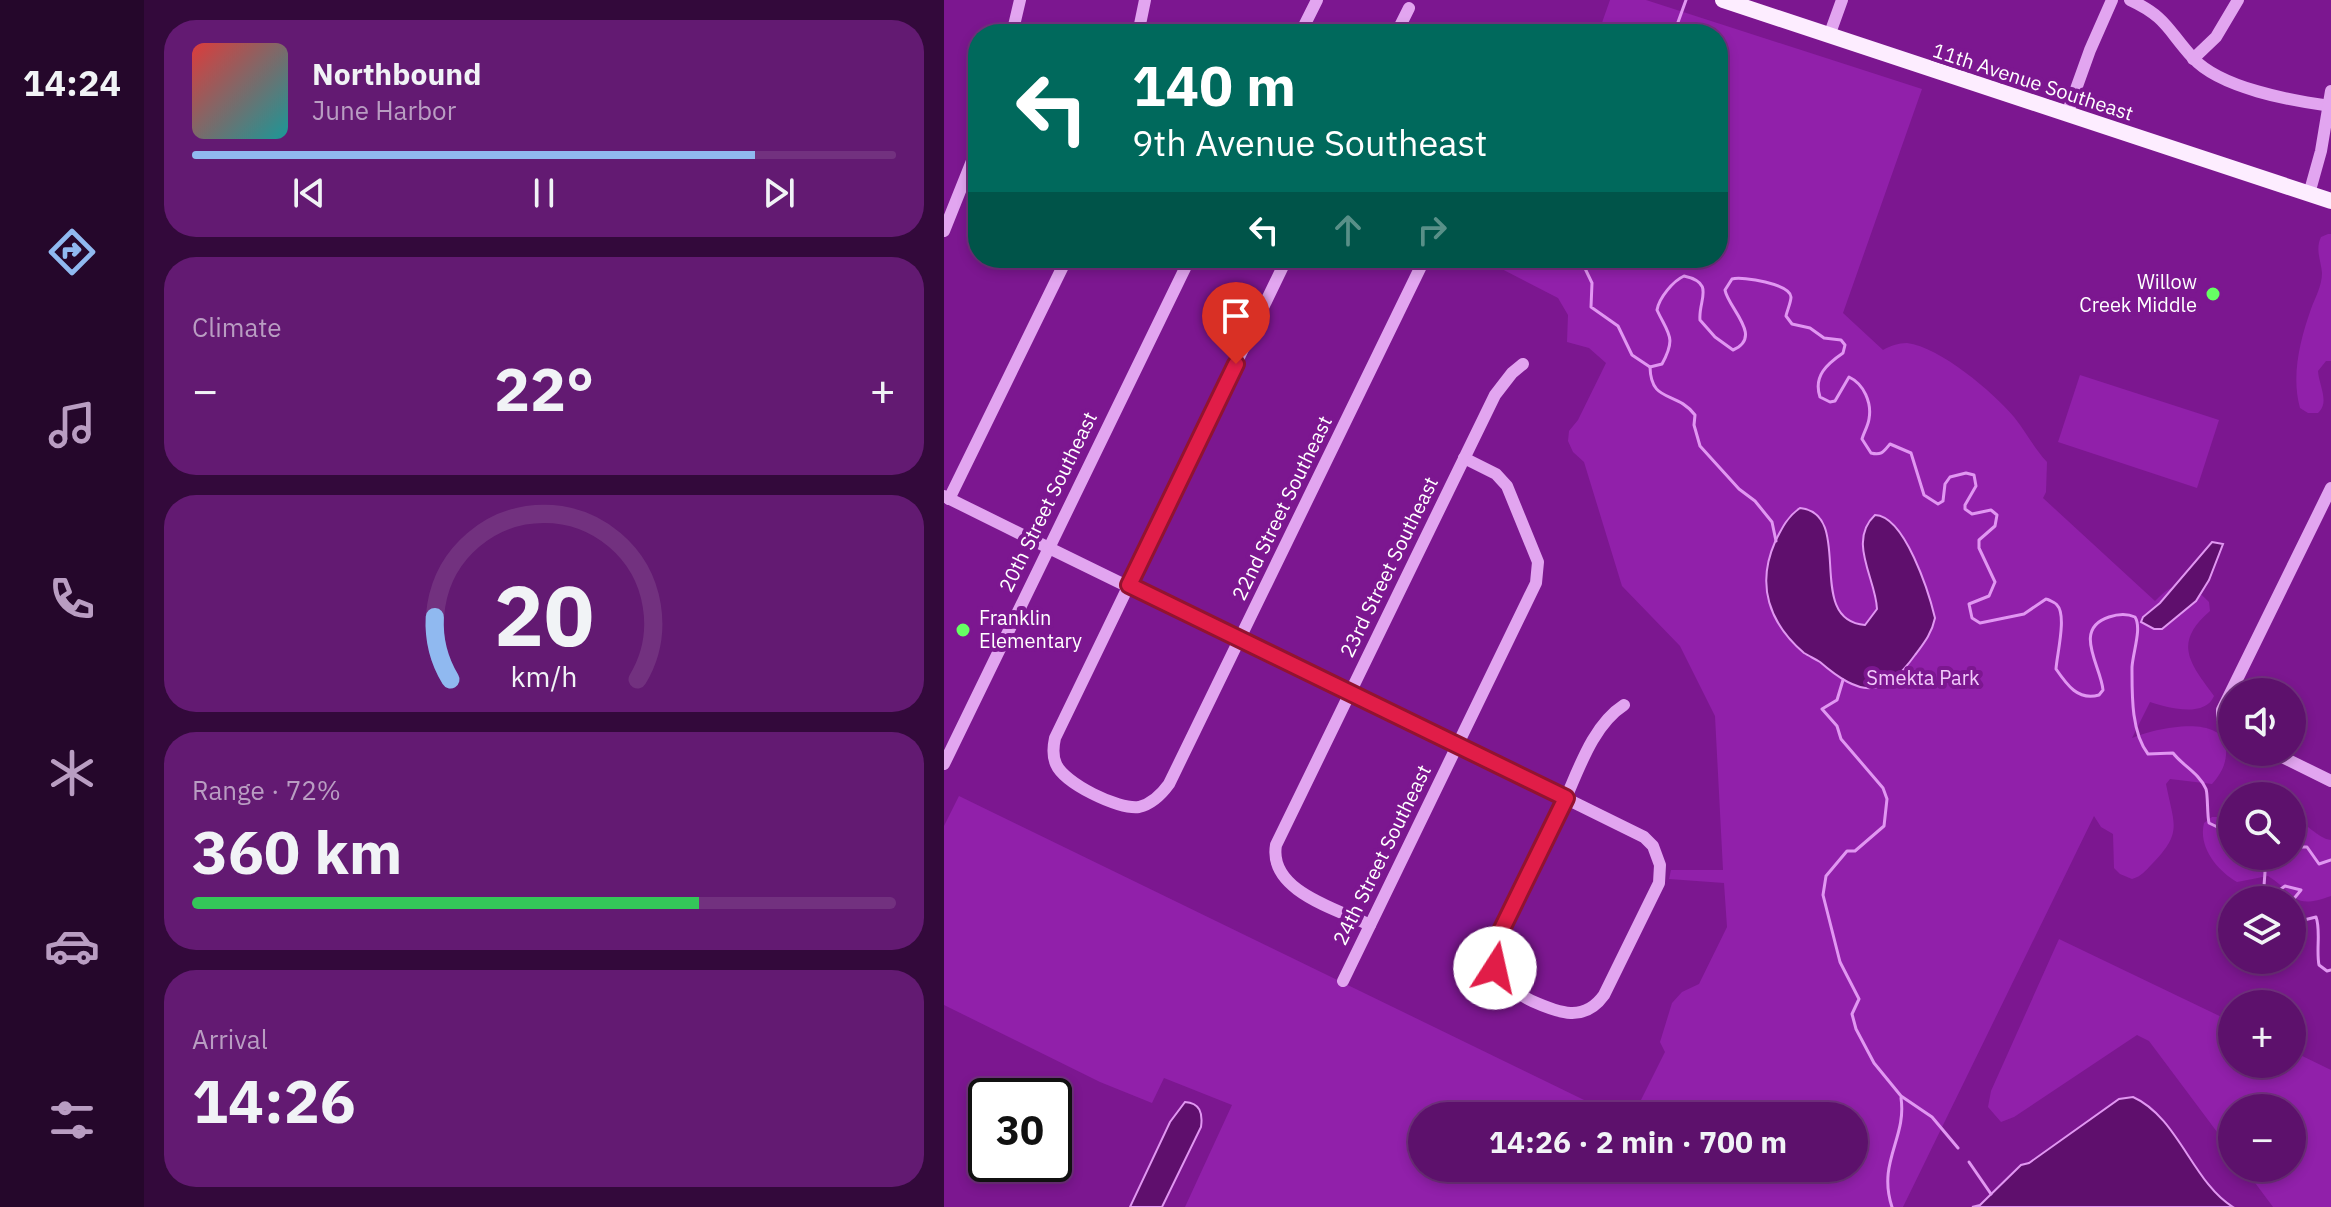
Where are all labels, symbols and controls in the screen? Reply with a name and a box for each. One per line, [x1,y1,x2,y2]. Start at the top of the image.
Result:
street label: 11th Avenue Southeast [1929,36,2137,127]
text: 140 m [1132,49,1296,121]
text: Northbound [312,54,481,93]
icon: left [1000,56,1104,160]
text: 14:24 [23,59,121,106]
text: June Harbor [312,93,456,127]
text: 9th Avenue Southeast [1132,119,1487,166]
icon: previous [287,171,331,215]
icon: pause [522,171,566,215]
icon: next [757,171,801,215]
icon: left [1242,208,1286,252]
icon: ahead [1326,208,1370,252]
icon: right [1410,208,1454,252]
icon: directions [44,224,100,280]
place label: Willow Creek Middle [2079,268,2197,318]
pin [1202,282,1270,364]
marker: Willow Creek Middle [2204,285,2222,303]
icon: arrive [1214,294,1258,338]
text: Climate [192,310,282,344]
text: 22° [494,349,594,428]
text: − [192,361,218,418]
text: + [870,361,896,418]
icon: music [44,397,100,453]
street label: 20th Street Southeast [992,407,1103,596]
street label: 22nd Street Southeast [1225,411,1338,605]
street label: 23rd Street Southeast [1333,472,1444,662]
text: 20 [494,560,594,668]
icon: phone [44,571,100,627]
place label: Franklin Elementary [979,604,1082,654]
marker: Franklin Elementary [954,621,972,639]
text: km/h [510,658,578,695]
park label: Smekta Park [1866,664,1980,691]
map controls [2218,678,2306,1182]
button: sound [2218,678,2306,766]
icon: climate [44,745,100,801]
street label: 24th Street Southeast [1326,760,1437,949]
text: Range · 72% [192,773,341,807]
button: search [2218,782,2306,870]
text: 360 km [192,812,402,891]
button: layers [2218,886,2306,974]
icon: car [44,918,100,974]
position arrow [1453,926,1537,1010]
button: + [2218,990,2306,1078]
text: Arrival [192,1022,268,1056]
text: 14:26 [192,1061,356,1140]
speed limit sign: 30 [968,1078,1072,1182]
icon: filters [44,1092,100,1148]
button: − [2218,1094,2306,1182]
text: 14:26 · 2 min · 700 m [1489,1122,1787,1161]

